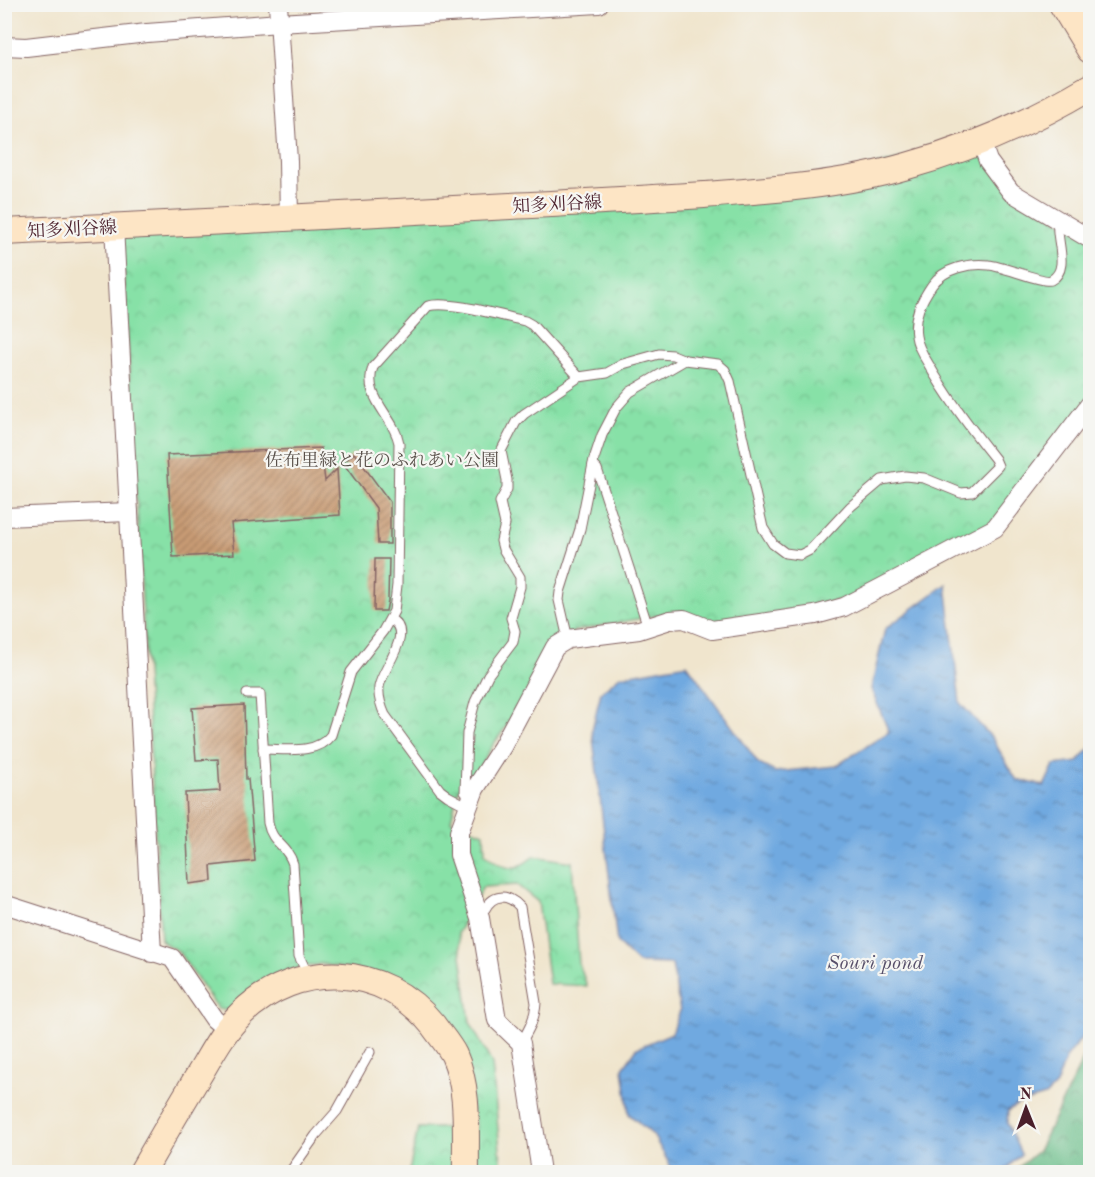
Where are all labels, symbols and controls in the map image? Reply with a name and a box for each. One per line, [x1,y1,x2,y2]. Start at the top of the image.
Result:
street label: 知多刈谷線 [512,192,602,216]
street label: 知多刈谷線 [27,217,117,241]
park label: 佐布里緑と花のふれあい公園 [265,450,499,470]
water label: Souri pond [827,954,923,974]
north arrow [996,1078,1056,1138]
text: N [1020,1087,1033,1103]

